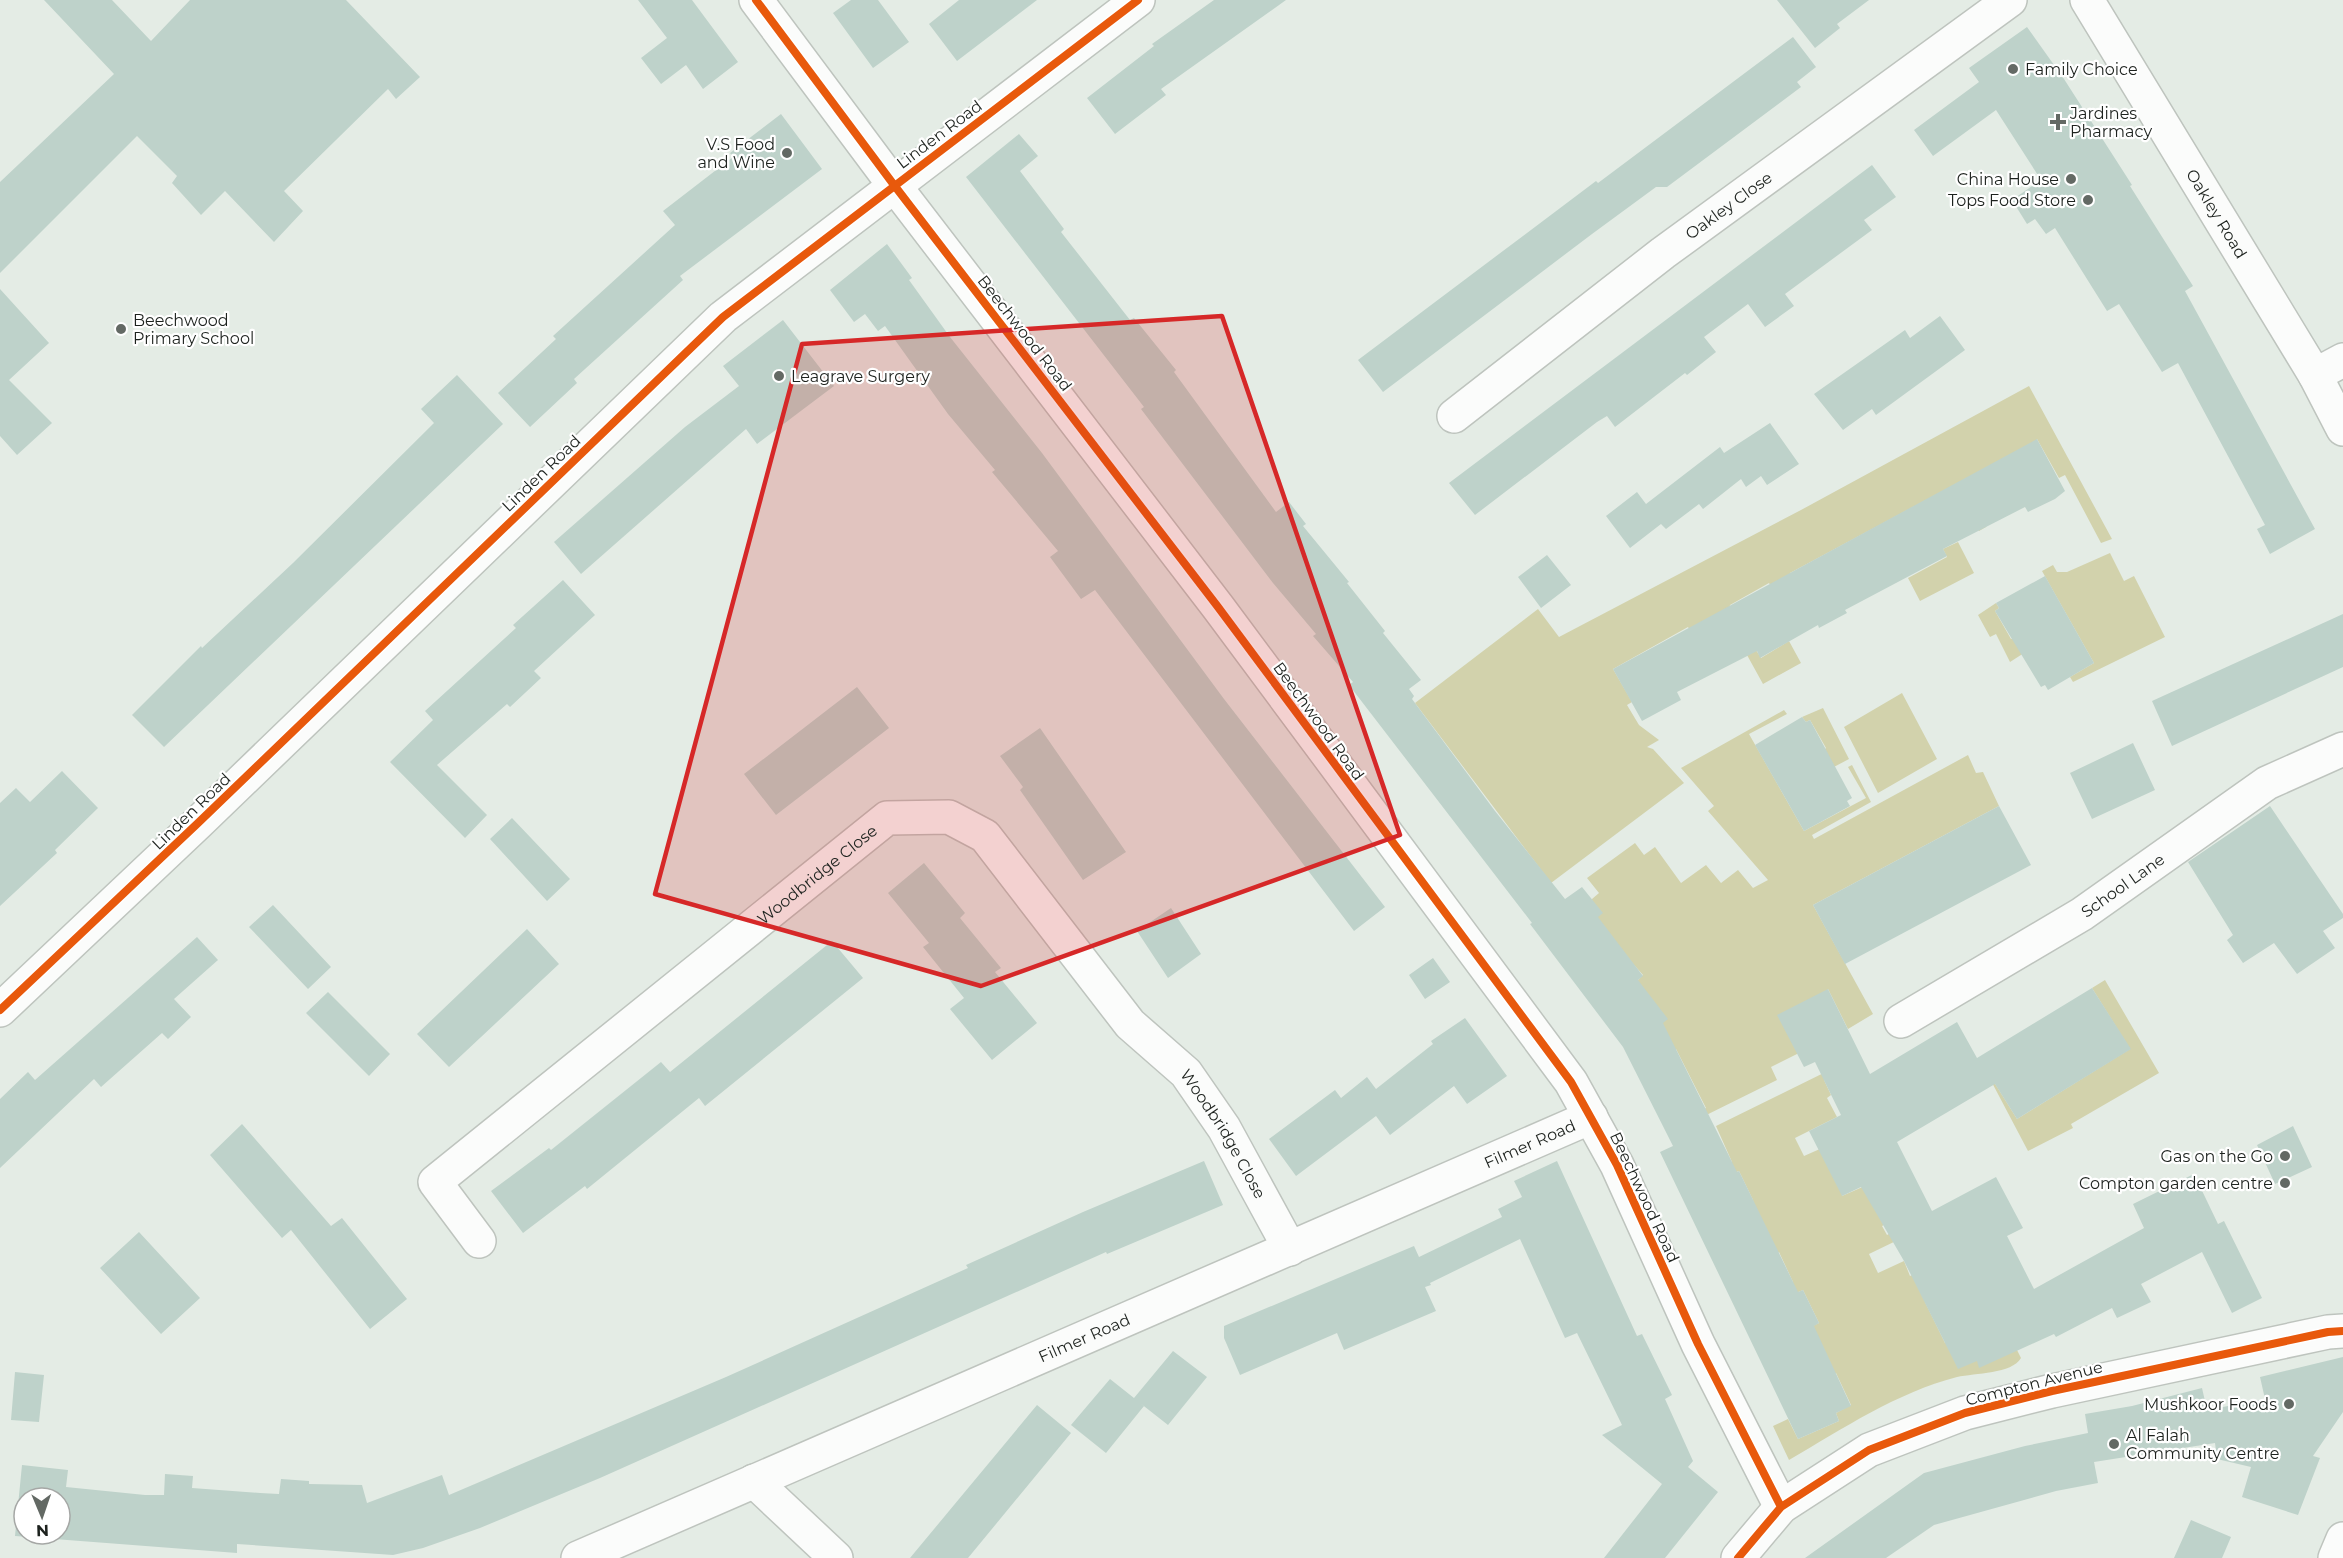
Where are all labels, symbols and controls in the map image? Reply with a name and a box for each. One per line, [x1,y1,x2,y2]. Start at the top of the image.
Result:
place label: Family Choice [2025,60,2138,79]
marker: Family Choice [2006,62,2020,76]
street label: Linden Road [893,96,986,173]
place label: Jardines Pharmacy [2069,104,2152,141]
marker: Jardines Pharmacy [2051,115,2065,129]
place label: V.S Food and Wine [697,135,775,172]
marker: V.S Food and Wine [780,146,794,160]
street label: Oakley Road [2182,166,2251,262]
street label: Oakley Close [1682,168,1776,244]
place label: China House [1957,170,2059,189]
marker: China House [2064,172,2078,186]
place label: Tops Food Store [1948,191,2076,210]
marker: Tops Food Store [2081,193,2095,207]
street label: Beechwood Road [973,272,1076,395]
place label: Beechwood Primary School [133,311,254,348]
marker: Beechwood Primary School [114,322,128,336]
place label: Leagrave Surgery [791,367,930,386]
marker: Leagrave Surgery [772,369,786,383]
street label: Linden Road [498,431,585,516]
street label: Beechwood Road [1269,658,1368,784]
street label: Linden Road [148,769,235,854]
street label: Woodbridge Close [754,821,881,929]
street label: School Lane [2078,850,2168,922]
street label: Woodbridge Close [1176,1066,1270,1202]
street label: Filmer Road [1481,1116,1579,1172]
street label: Beechwood Road [1606,1129,1683,1265]
place label: Gas on the Go [2161,1147,2273,1166]
marker: Gas on the Go [2278,1149,2292,1163]
place label: Compton garden centre [2079,1174,2273,1193]
marker: Compton garden centre [2278,1176,2292,1190]
street label: Filmer Road [1036,1310,1133,1366]
street label: Compton Avenue [1964,1357,2105,1410]
place label: Mushkoor Foods [2144,1395,2277,1414]
marker: Mushkoor Foods [2282,1397,2296,1411]
place label: Al Falah Community Centre [2126,1426,2279,1463]
marker: Al Falah Community Centre [2107,1437,2121,1451]
north arrow [12,1486,72,1546]
text: N [36,1521,49,1540]

